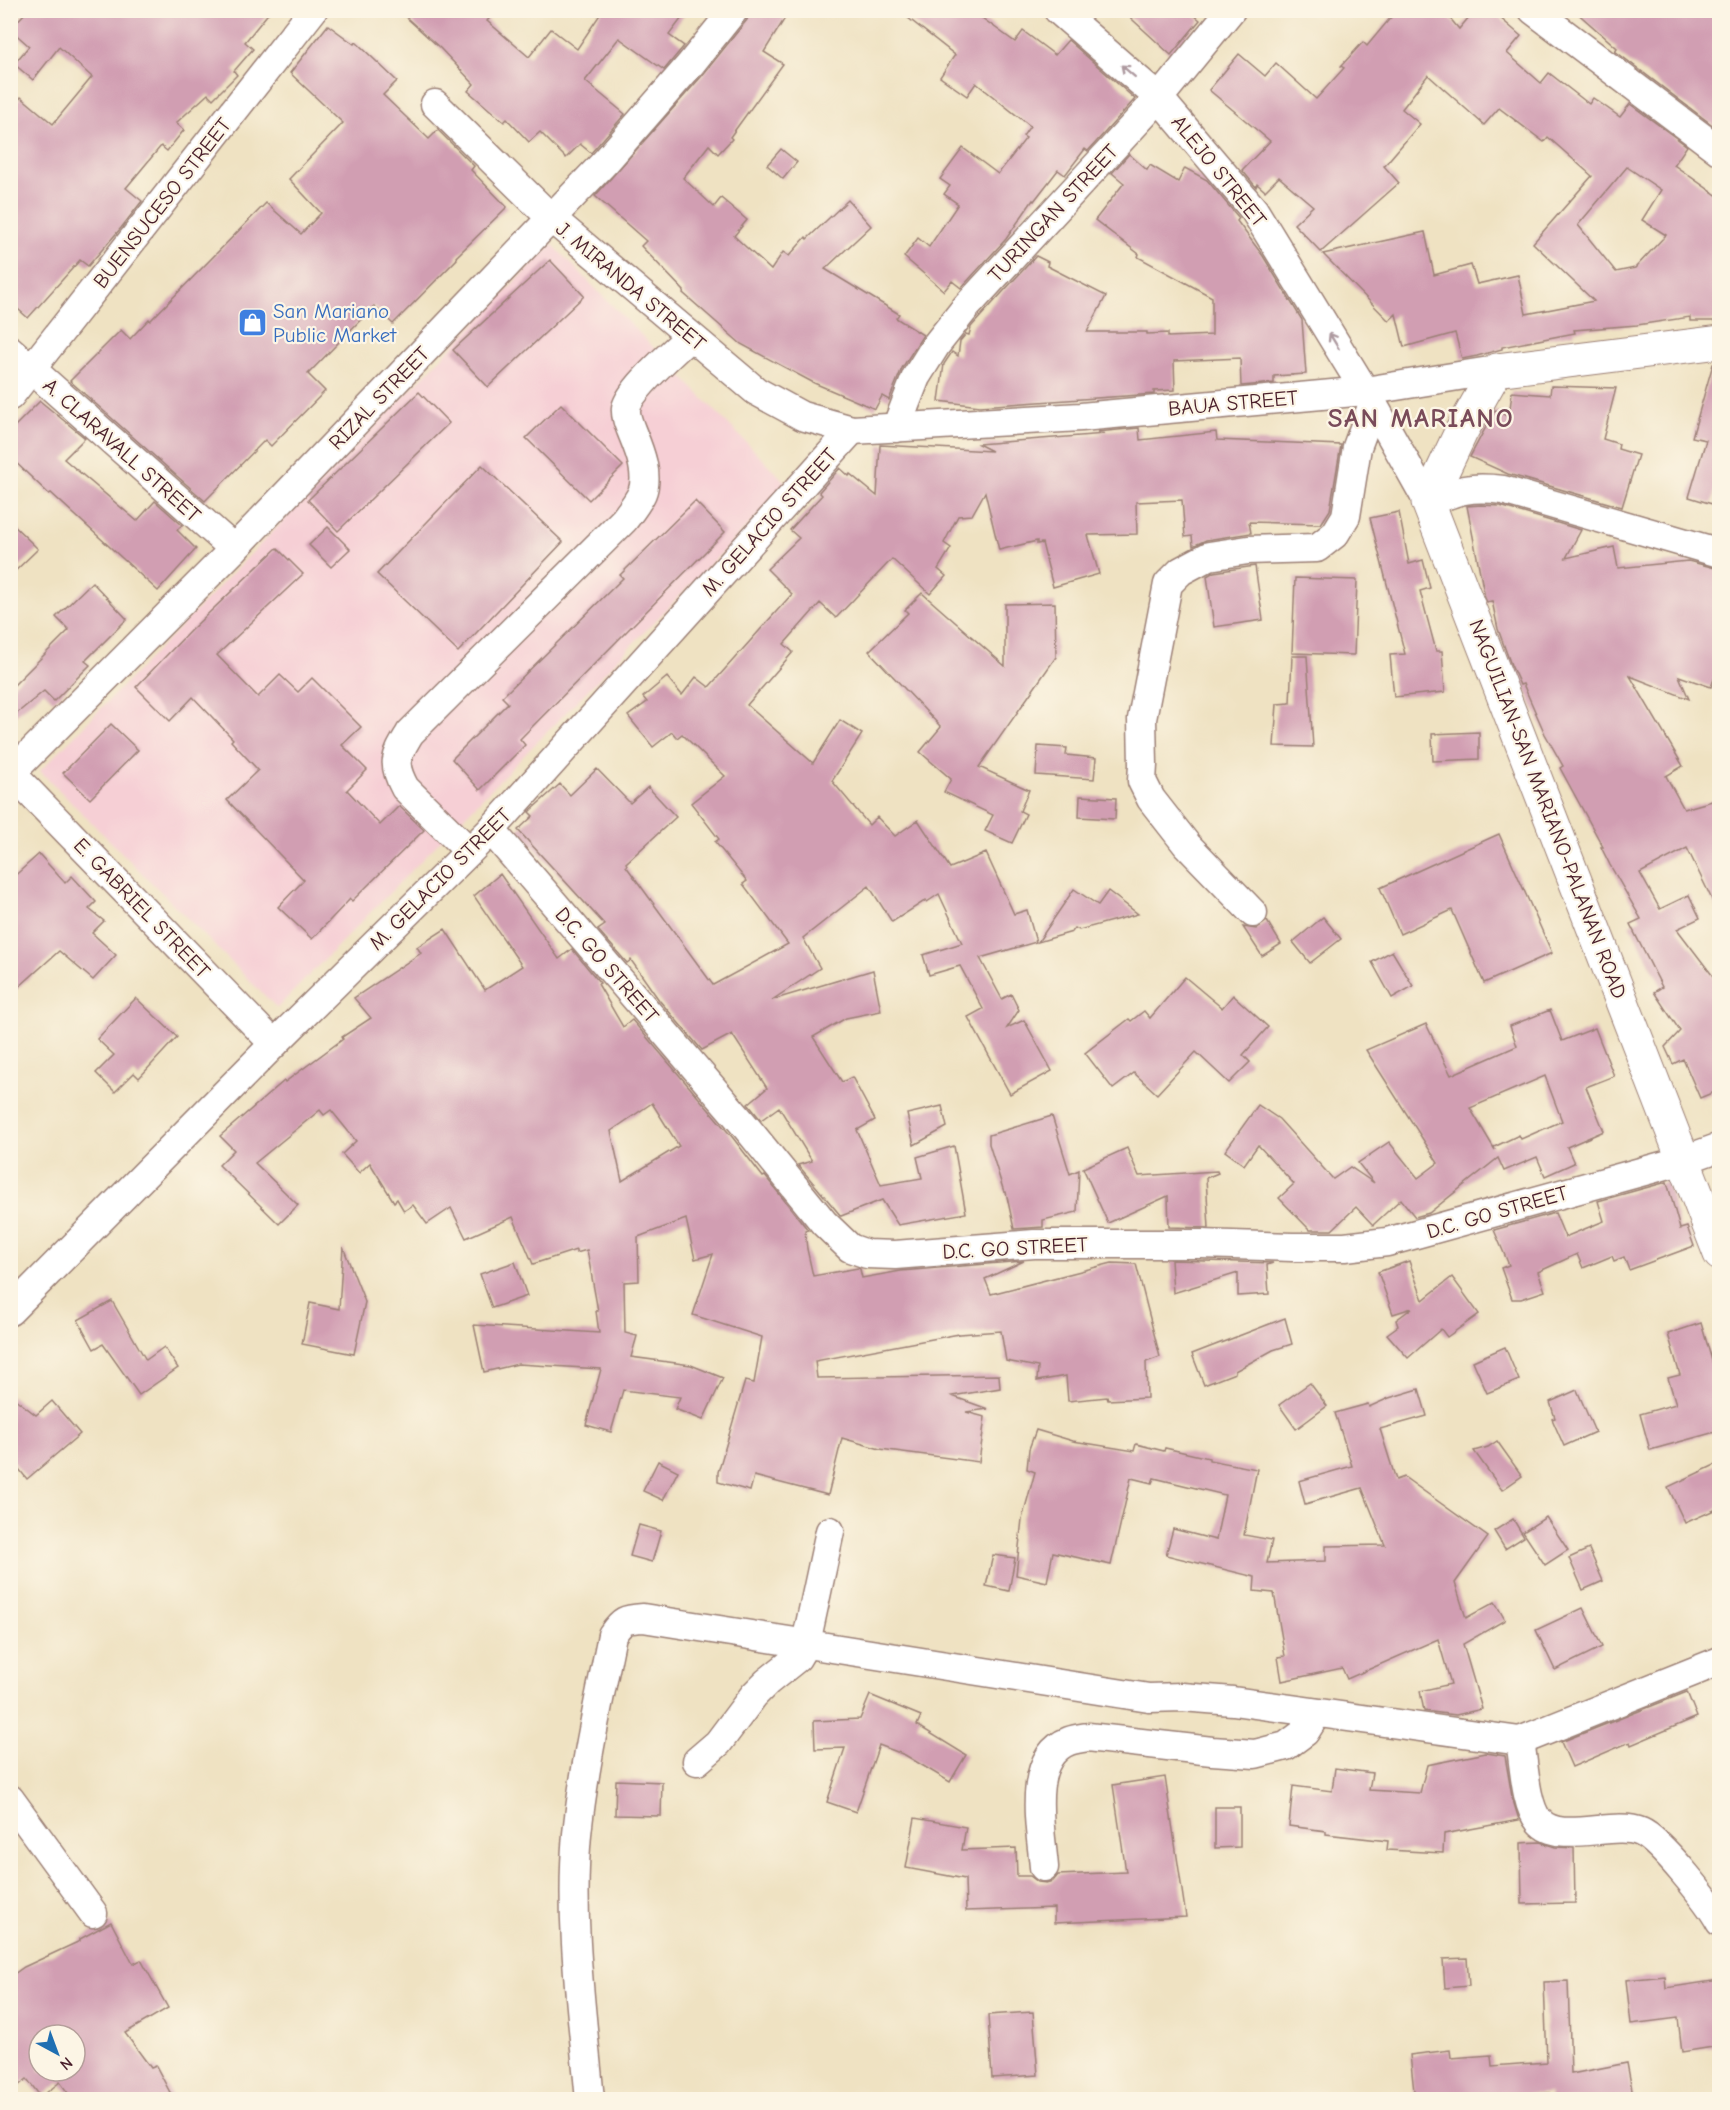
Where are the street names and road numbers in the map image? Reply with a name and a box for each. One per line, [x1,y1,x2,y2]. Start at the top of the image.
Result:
street label: ALEJO STREET [1167,110,1271,232]
street label: BUENSUCESO STREET [88,113,236,293]
street label: TURINGAN STREET [983,139,1123,287]
street label: J. MIRANDA STREET [551,216,711,356]
street label: RIZAL STREET [324,341,434,455]
street label: A. CLARAVALL STREET [38,373,206,527]
street label: BAUA STREET [1167,385,1299,421]
street label: M. GELACIO STREET [696,443,842,601]
street label: NAGUILIAN-SAN MARIANO-PALANAN ROAD [1464,616,1632,1002]
street label: M. GELACIO STREET [364,803,516,955]
street label: E. GABRIEL STREET [69,833,215,983]
street label: D.C. GO STREET [550,902,664,1028]
street label: D.C. GO STREET [1424,1180,1570,1244]
street label: D.C. GO STREET [942,1232,1088,1264]

